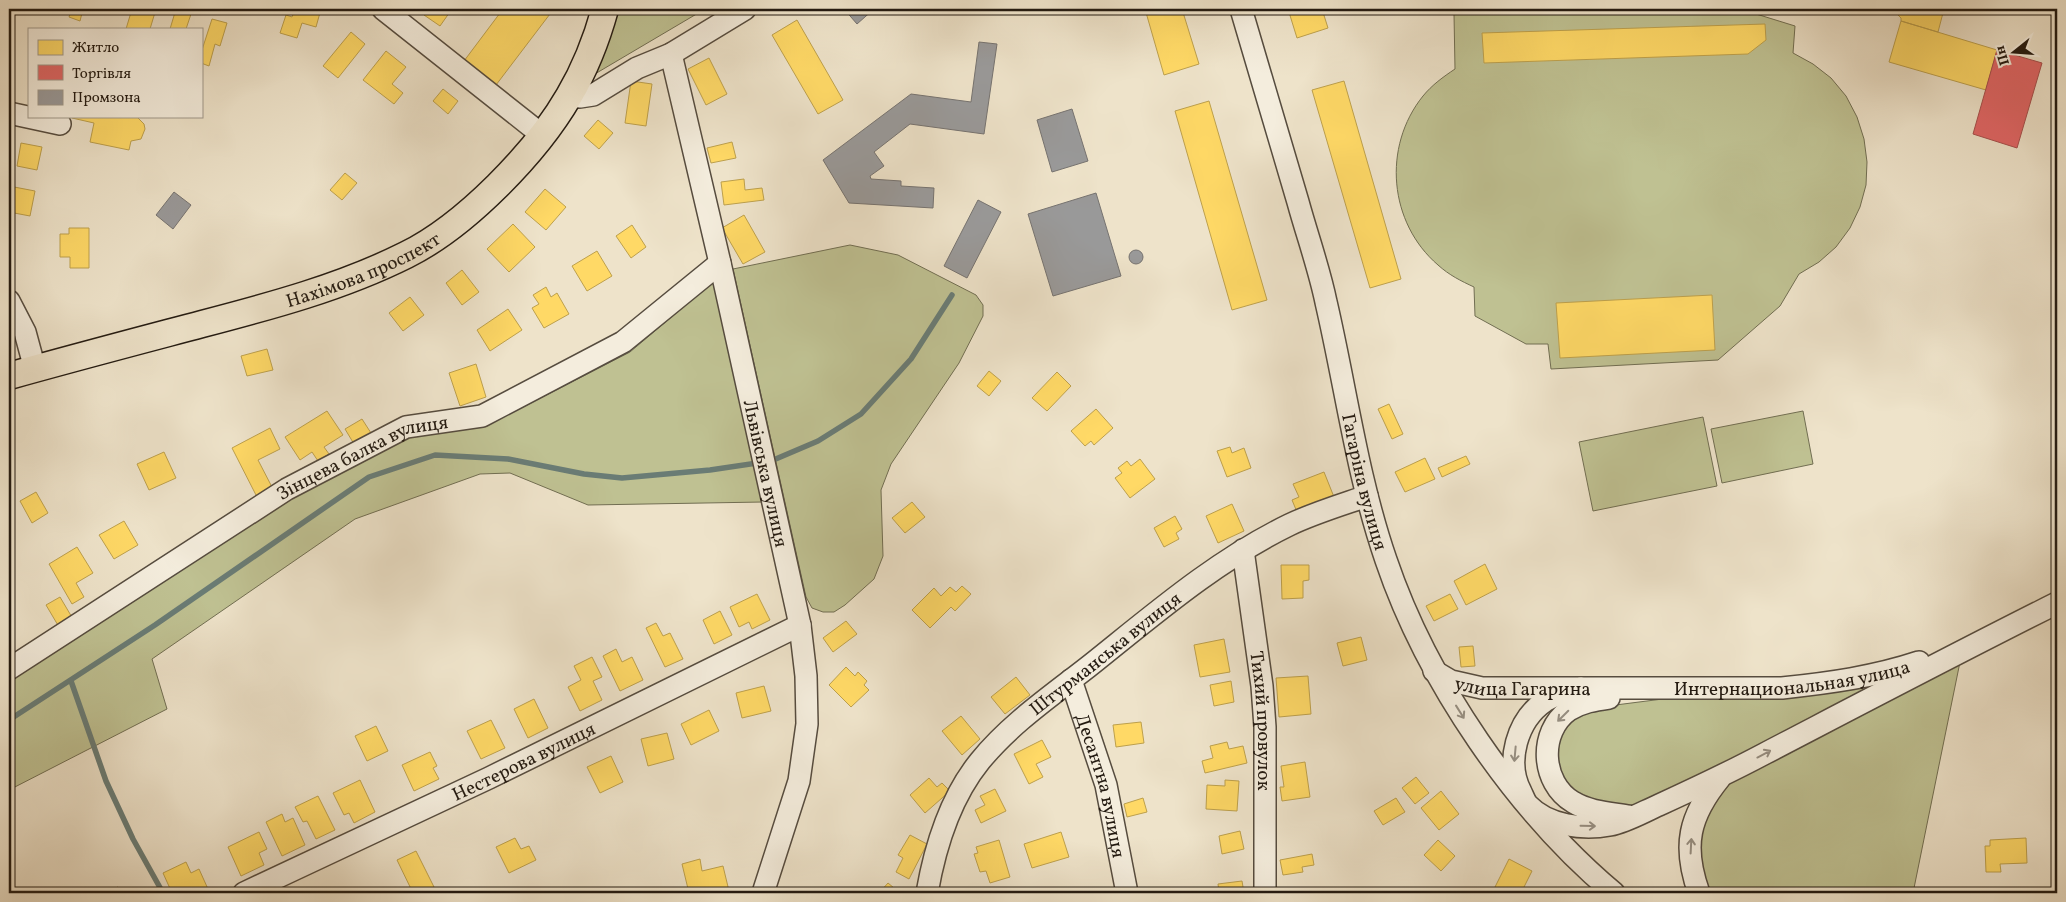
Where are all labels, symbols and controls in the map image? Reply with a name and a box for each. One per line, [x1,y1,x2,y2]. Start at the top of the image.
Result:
legend [28,28,202,118]
north arrow [1988,28,2038,78]
text: Житло [72,38,119,59]
text: Пн [1991,43,2015,68]
text: Торгівля [72,64,131,85]
text: Промзона [72,88,141,109]
street label: Нахімова проспект [283,227,447,315]
street label: Львівська вулиця [736,397,793,550]
street label: Зінцева балка вулиця [272,410,450,508]
street label: Гагаріна вулиця [1334,411,1393,554]
street label: Штурманська вулиця [1025,587,1187,723]
street label: Тихий провулок [1242,649,1276,791]
street label: Интернациональная улица [1674,655,1913,703]
street label: улица Гагарина [1452,671,1591,703]
one-way arrow [1455,704,1465,718]
street label: Десантна вулиця [1068,710,1131,860]
one-way arrow [1557,710,1570,722]
street label: Нестерова вулиця [448,717,600,809]
one-way arrow [1510,746,1520,762]
one-way arrow [1756,749,1771,758]
one-way arrow [1580,822,1596,831]
one-way arrow [1686,838,1695,854]

